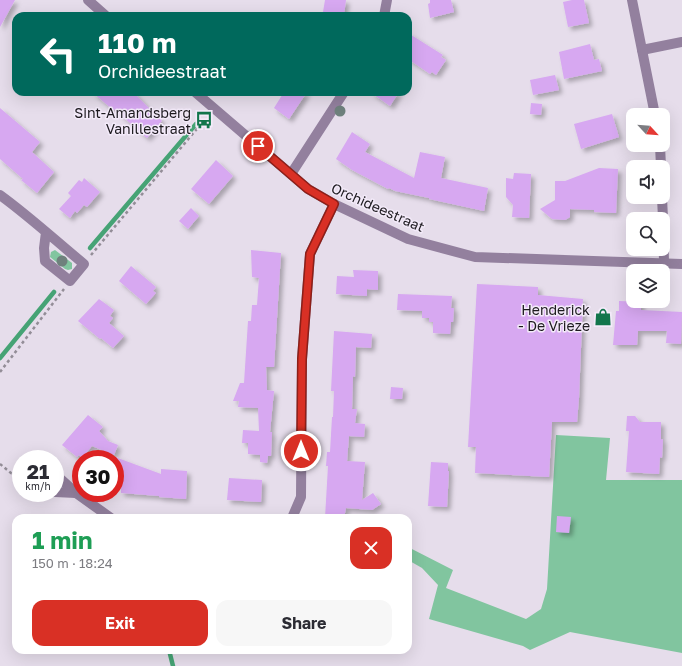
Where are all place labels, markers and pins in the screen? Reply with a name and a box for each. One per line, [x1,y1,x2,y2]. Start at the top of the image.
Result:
place label: Sint-Amandsberg Vanillestraat [74,104,191,137]
bus stop icon: Sint-Amandsberg Vanillestraat [194,110,214,130]
pin [241,129,275,163]
place label: Henderick - De Vrieze [518,301,590,334]
shop icon: Henderick - De Vrieze [593,307,613,327]

